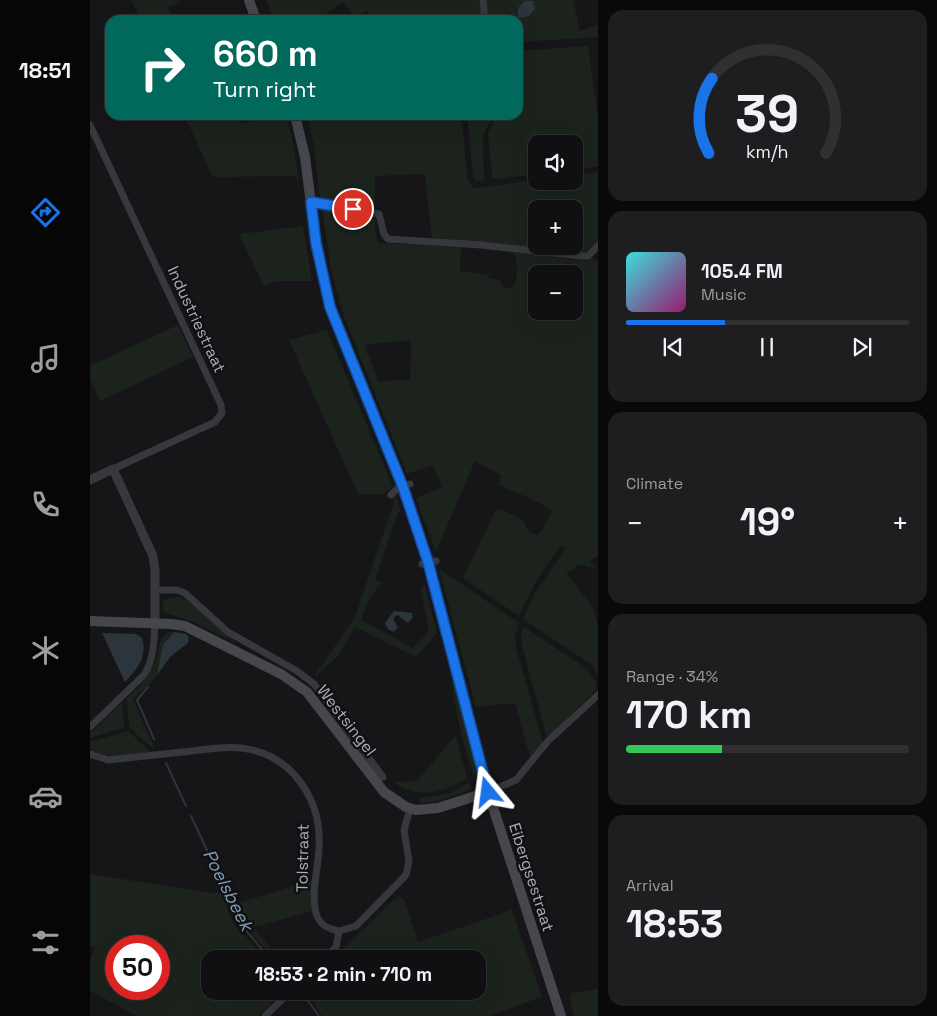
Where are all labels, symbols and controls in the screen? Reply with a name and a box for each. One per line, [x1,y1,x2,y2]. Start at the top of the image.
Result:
text: 660 m [213,32,318,76]
icon: right [130,35,195,100]
text: 18:51 [19,56,71,84]
text: Turn right [213,75,316,103]
text: 39 [736,81,799,147]
map controls [528,135,583,320]
button: sound [528,135,583,190]
text: km/h [746,140,789,163]
pin [332,188,374,230]
icon: directions [28,195,63,230]
icon: arrive [339,195,367,223]
button: + [528,200,583,255]
text: 105.4 FM [701,259,783,284]
street label: Industriestraat [163,262,230,376]
button: − [528,265,583,320]
text: Music [701,284,747,305]
icon: previous [659,333,687,361]
icon: pause [753,333,781,361]
icon: next [848,333,876,361]
icon: music [28,341,63,376]
text: Climate [626,473,683,494]
icon: phone [28,487,63,522]
text: 19° [740,498,795,546]
text: − [626,505,643,541]
text: + [892,505,909,541]
icon: climate [28,633,63,668]
text: Range · 34% [626,666,718,687]
street label: Westsingel [312,680,381,760]
text: 170 km [626,691,752,739]
position arrow [461,765,513,817]
icon: car [28,779,63,814]
street label: Eibergsestraat [504,820,559,934]
street label: Tolstraat [291,824,314,892]
water label: Poelsbeek [198,845,260,937]
text: Arrival [626,875,674,896]
text: 18:53 [626,900,723,948]
icon: filters [28,925,63,960]
speed limit sign: 50 [105,935,170,1000]
text: 18:53 · 2 min · 710 m [255,962,432,987]

